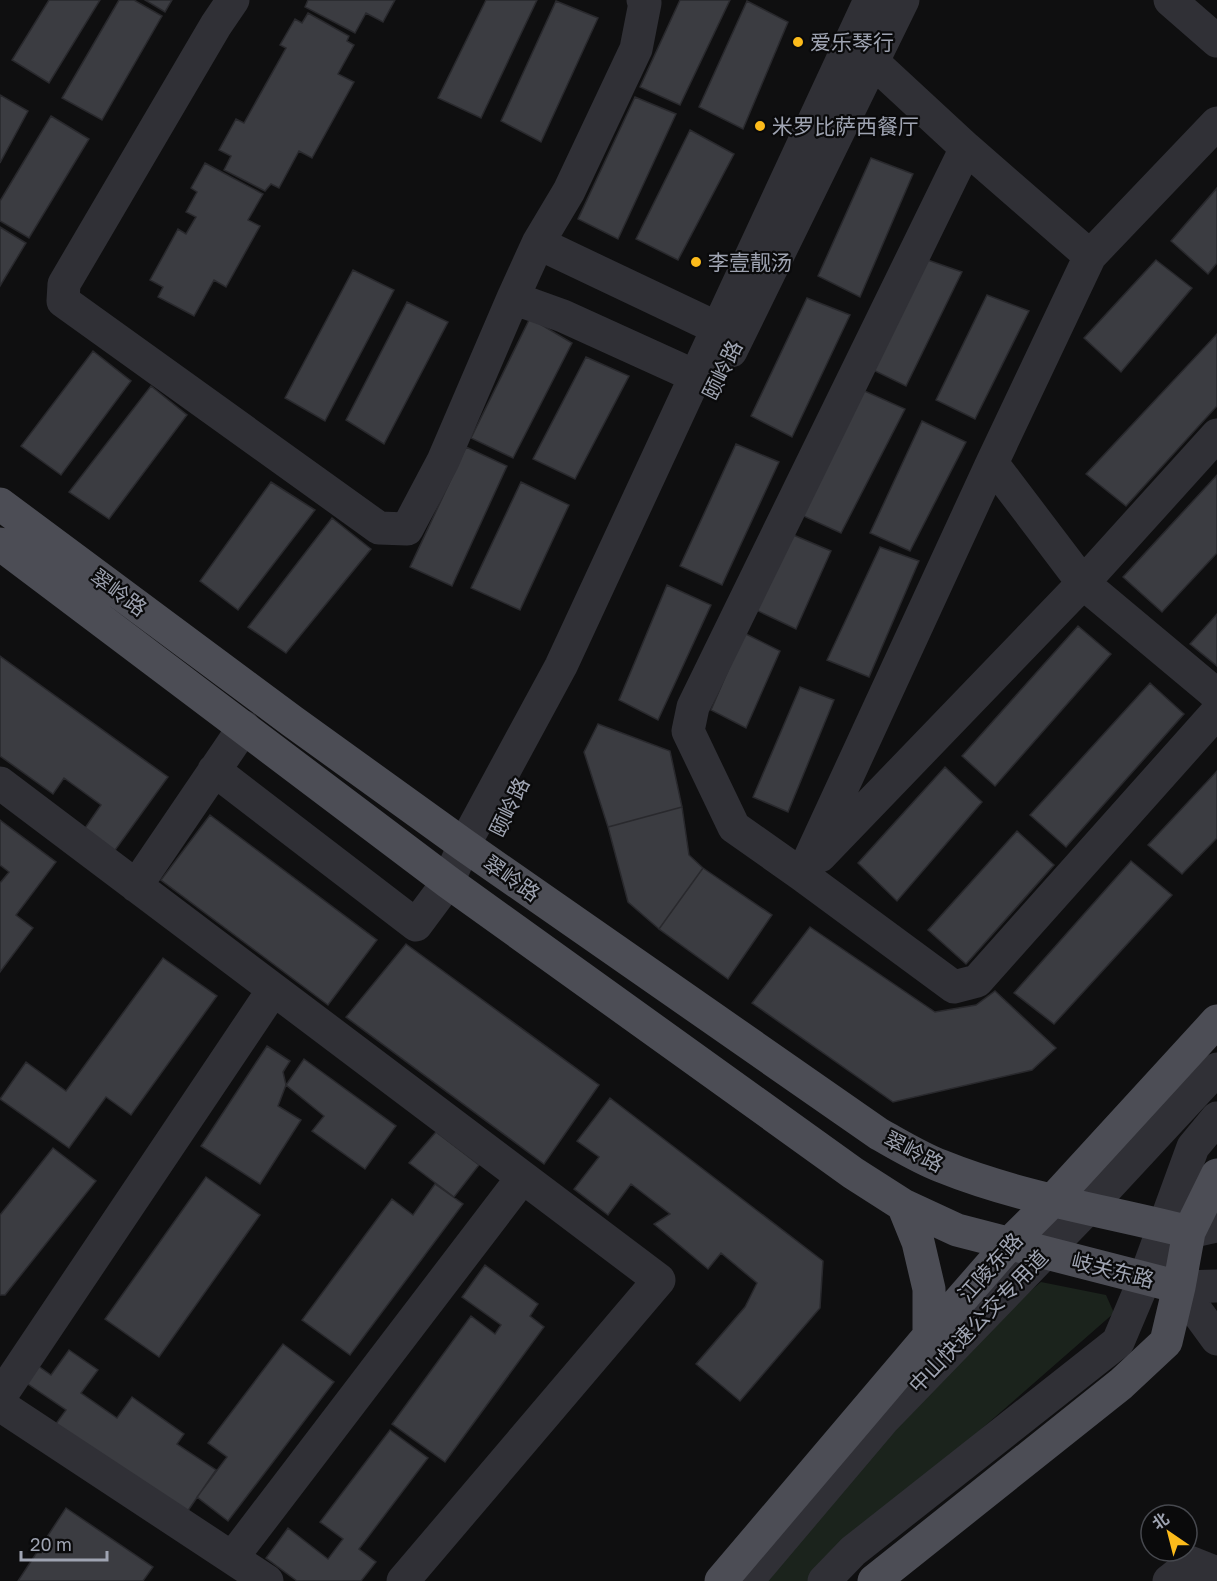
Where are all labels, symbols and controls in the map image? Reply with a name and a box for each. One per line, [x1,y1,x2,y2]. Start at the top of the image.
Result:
place label: 爱乐琴行 [810,29,894,55]
marker: 爱乐琴行 [791,35,805,49]
place label: 米罗比萨西餐厅 [772,113,919,139]
marker: 米罗比萨西餐厅 [753,119,767,133]
place label: 李壹靓汤 [708,249,792,275]
marker: 李壹靓汤 [689,255,703,269]
street label: 颐岭路 [697,336,747,404]
street label: 翠岭路 [86,563,152,621]
street label: 颐岭路 [484,773,534,841]
street label: 翠岭路 [479,849,545,907]
street label: 翠岭路 [880,1125,948,1177]
street label: 江陵东路 [952,1227,1028,1307]
street label: 中山快速公交专用道 [903,1244,1053,1398]
street label: 岐关东路 [1069,1247,1157,1293]
north arrow [1139,1503,1199,1563]
text: 北 [1148,1508,1173,1533]
scale bar [21,1524,106,1562]
text: 20 m [30,1533,72,1555]

